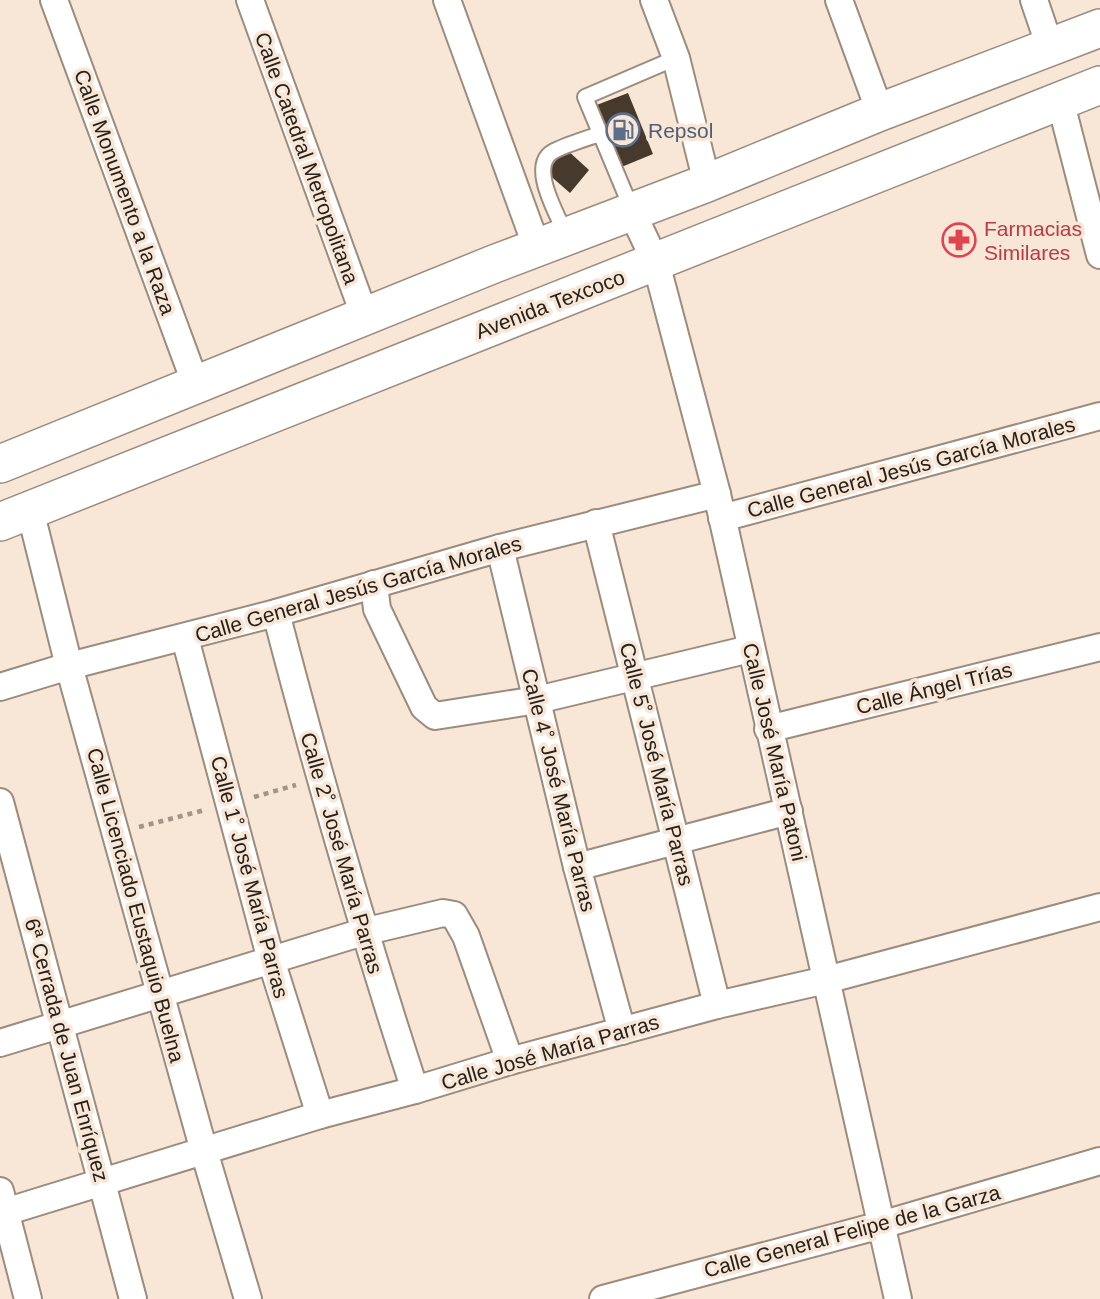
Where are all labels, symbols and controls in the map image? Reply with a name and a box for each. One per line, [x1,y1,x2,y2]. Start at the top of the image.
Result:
street label: Calle Catedral Metropolitana [251,29,363,287]
street label: Calle Monumento a la Raza [70,66,180,318]
fuel station icon: Repsol [604,111,642,149]
place label: Repsol [648,119,713,142]
place label: Farmacias Similares [984,217,1082,264]
pharmacy icon: Farmacias Similares [940,221,978,259]
street label: Avenida Texcoco [472,265,628,343]
street label: Calle General Jesús García Morales [745,412,1077,522]
street label: Calle General Jesús García Morales [192,531,524,647]
street label: Calle 5˚ José María Parras [616,640,698,888]
street label: Calle José María Patoni [739,641,811,863]
street label: Calle Ángel Trías [854,657,1014,719]
street label: Calle 4˚ José María Parras [518,666,600,914]
street label: Calle 2˚ José María Parras [297,730,387,976]
street label: Calle Licenciado Eustaquio Buelna [83,745,189,1065]
street label: Calle 1˚ José María Parras [207,753,293,1001]
street label: 6ª Cerrada de Juan Enríquez [21,916,113,1184]
street label: Calle José María Parras [439,1010,661,1094]
street label: Calle General Felipe de la Garza [701,1180,1003,1282]

